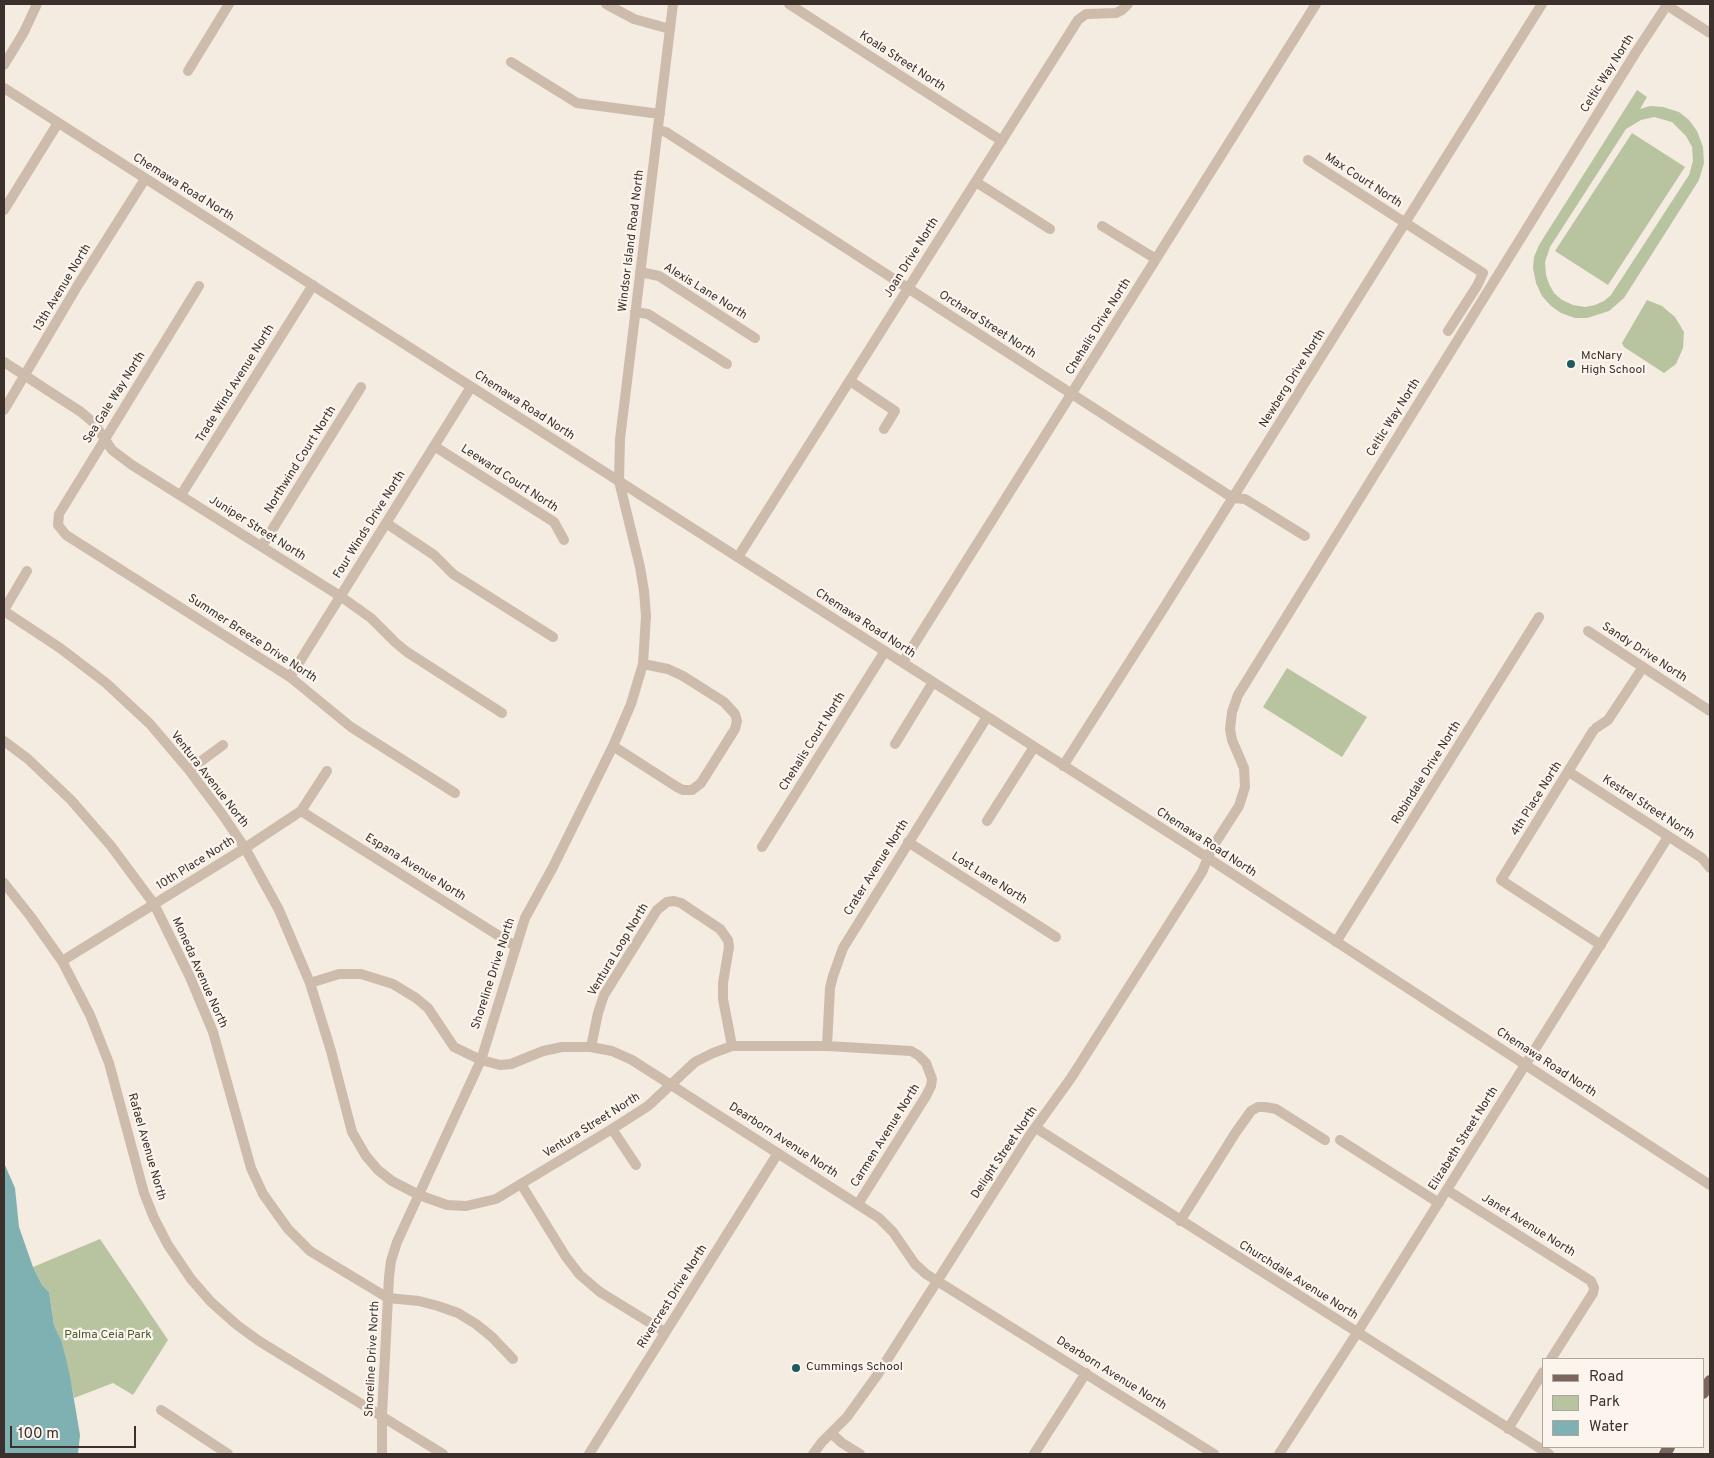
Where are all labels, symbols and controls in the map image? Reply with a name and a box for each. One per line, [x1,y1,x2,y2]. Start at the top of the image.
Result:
street label: Koala Street North [856,29,948,95]
street label: Celtic Way North [1578,32,1638,116]
street label: Chemawa Road North [130,151,236,225]
street label: Max Court North [1322,151,1404,211]
street label: Windsor Island Road North [616,169,648,313]
street label: Joan Drive North [882,215,942,301]
street label: 13th Avenue North [31,242,95,334]
street label: Alexis Lane North [661,261,749,323]
street label: Chehalis Drive North [1063,276,1135,378]
street label: Orchard Street North [936,288,1038,362]
street label: Trade Wind Avenue North [194,322,278,446]
street label: Newberg Drive North [1257,327,1329,431]
street label: Sea Gale Way North [81,349,149,447]
place label: McNary High School [1581,350,1645,378]
marker: McNary High School [1565,358,1577,370]
street label: Chemawa Road North [471,368,577,444]
street label: Celtic Way North [1364,376,1424,460]
street label: Northwind Court North [262,404,340,516]
street label: Leeward Court North [458,442,560,516]
street label: Four Winds Drive North [331,468,409,582]
street label: Juniper Street North [206,493,308,565]
street label: Chemawa Road North [812,586,918,662]
street label: Summer Breeze Drive North [185,592,319,686]
street label: Sandy Drive North [1599,620,1689,686]
street label: Chehalis Court North [777,690,849,794]
street label: Robindale Drive North [1389,719,1465,827]
street label: Ventura Avenue North [167,729,251,831]
street label: 4th Place North [1508,759,1566,839]
street label: Kestrel Street North [1599,773,1697,843]
street label: Chemawa Road North [1153,805,1259,881]
street label: Crater Avenue North [842,817,912,919]
street label: Espana Avenue North [362,831,468,905]
street label: 10th Place North [154,834,238,894]
street label: Lost Lane North [948,850,1030,908]
street label: Ventura Loop North [586,901,652,999]
street label: Moneda Avenue North [168,915,230,1031]
street label: Shoreline Drive North [469,916,519,1032]
street label: Chemawa Road North [1493,1025,1599,1101]
street label: Carmen Avenue North [848,1082,924,1190]
street label: Elizabeth Street North [1426,1084,1502,1194]
street label: Ventura Street North [541,1090,643,1162]
street label: Rafael Avenue North [124,1092,168,1202]
street label: Dearborn Avenue North [726,1100,840,1182]
street label: Delight Street North [969,1104,1041,1202]
street label: Janet Avenue North [1479,1191,1577,1261]
street label: Churchdale Avenue North [1236,1238,1360,1324]
street label: Rivercrest Drive North [635,1242,711,1352]
street label: Shoreline Drive North [363,1301,383,1417]
park label: Palma Ceia Park [64,1329,152,1343]
street label: Dearborn Avenue North [1053,1334,1169,1414]
legend [1542,1358,1704,1448]
place label: Cummings School [806,1361,903,1375]
marker: Cummings School [790,1362,802,1374]
text: Road [1589,1368,1624,1387]
text: Park [1589,1393,1620,1412]
scale bar [12,1416,139,1448]
text: Water [1589,1418,1628,1437]
text: 100 m [18,1425,59,1444]

